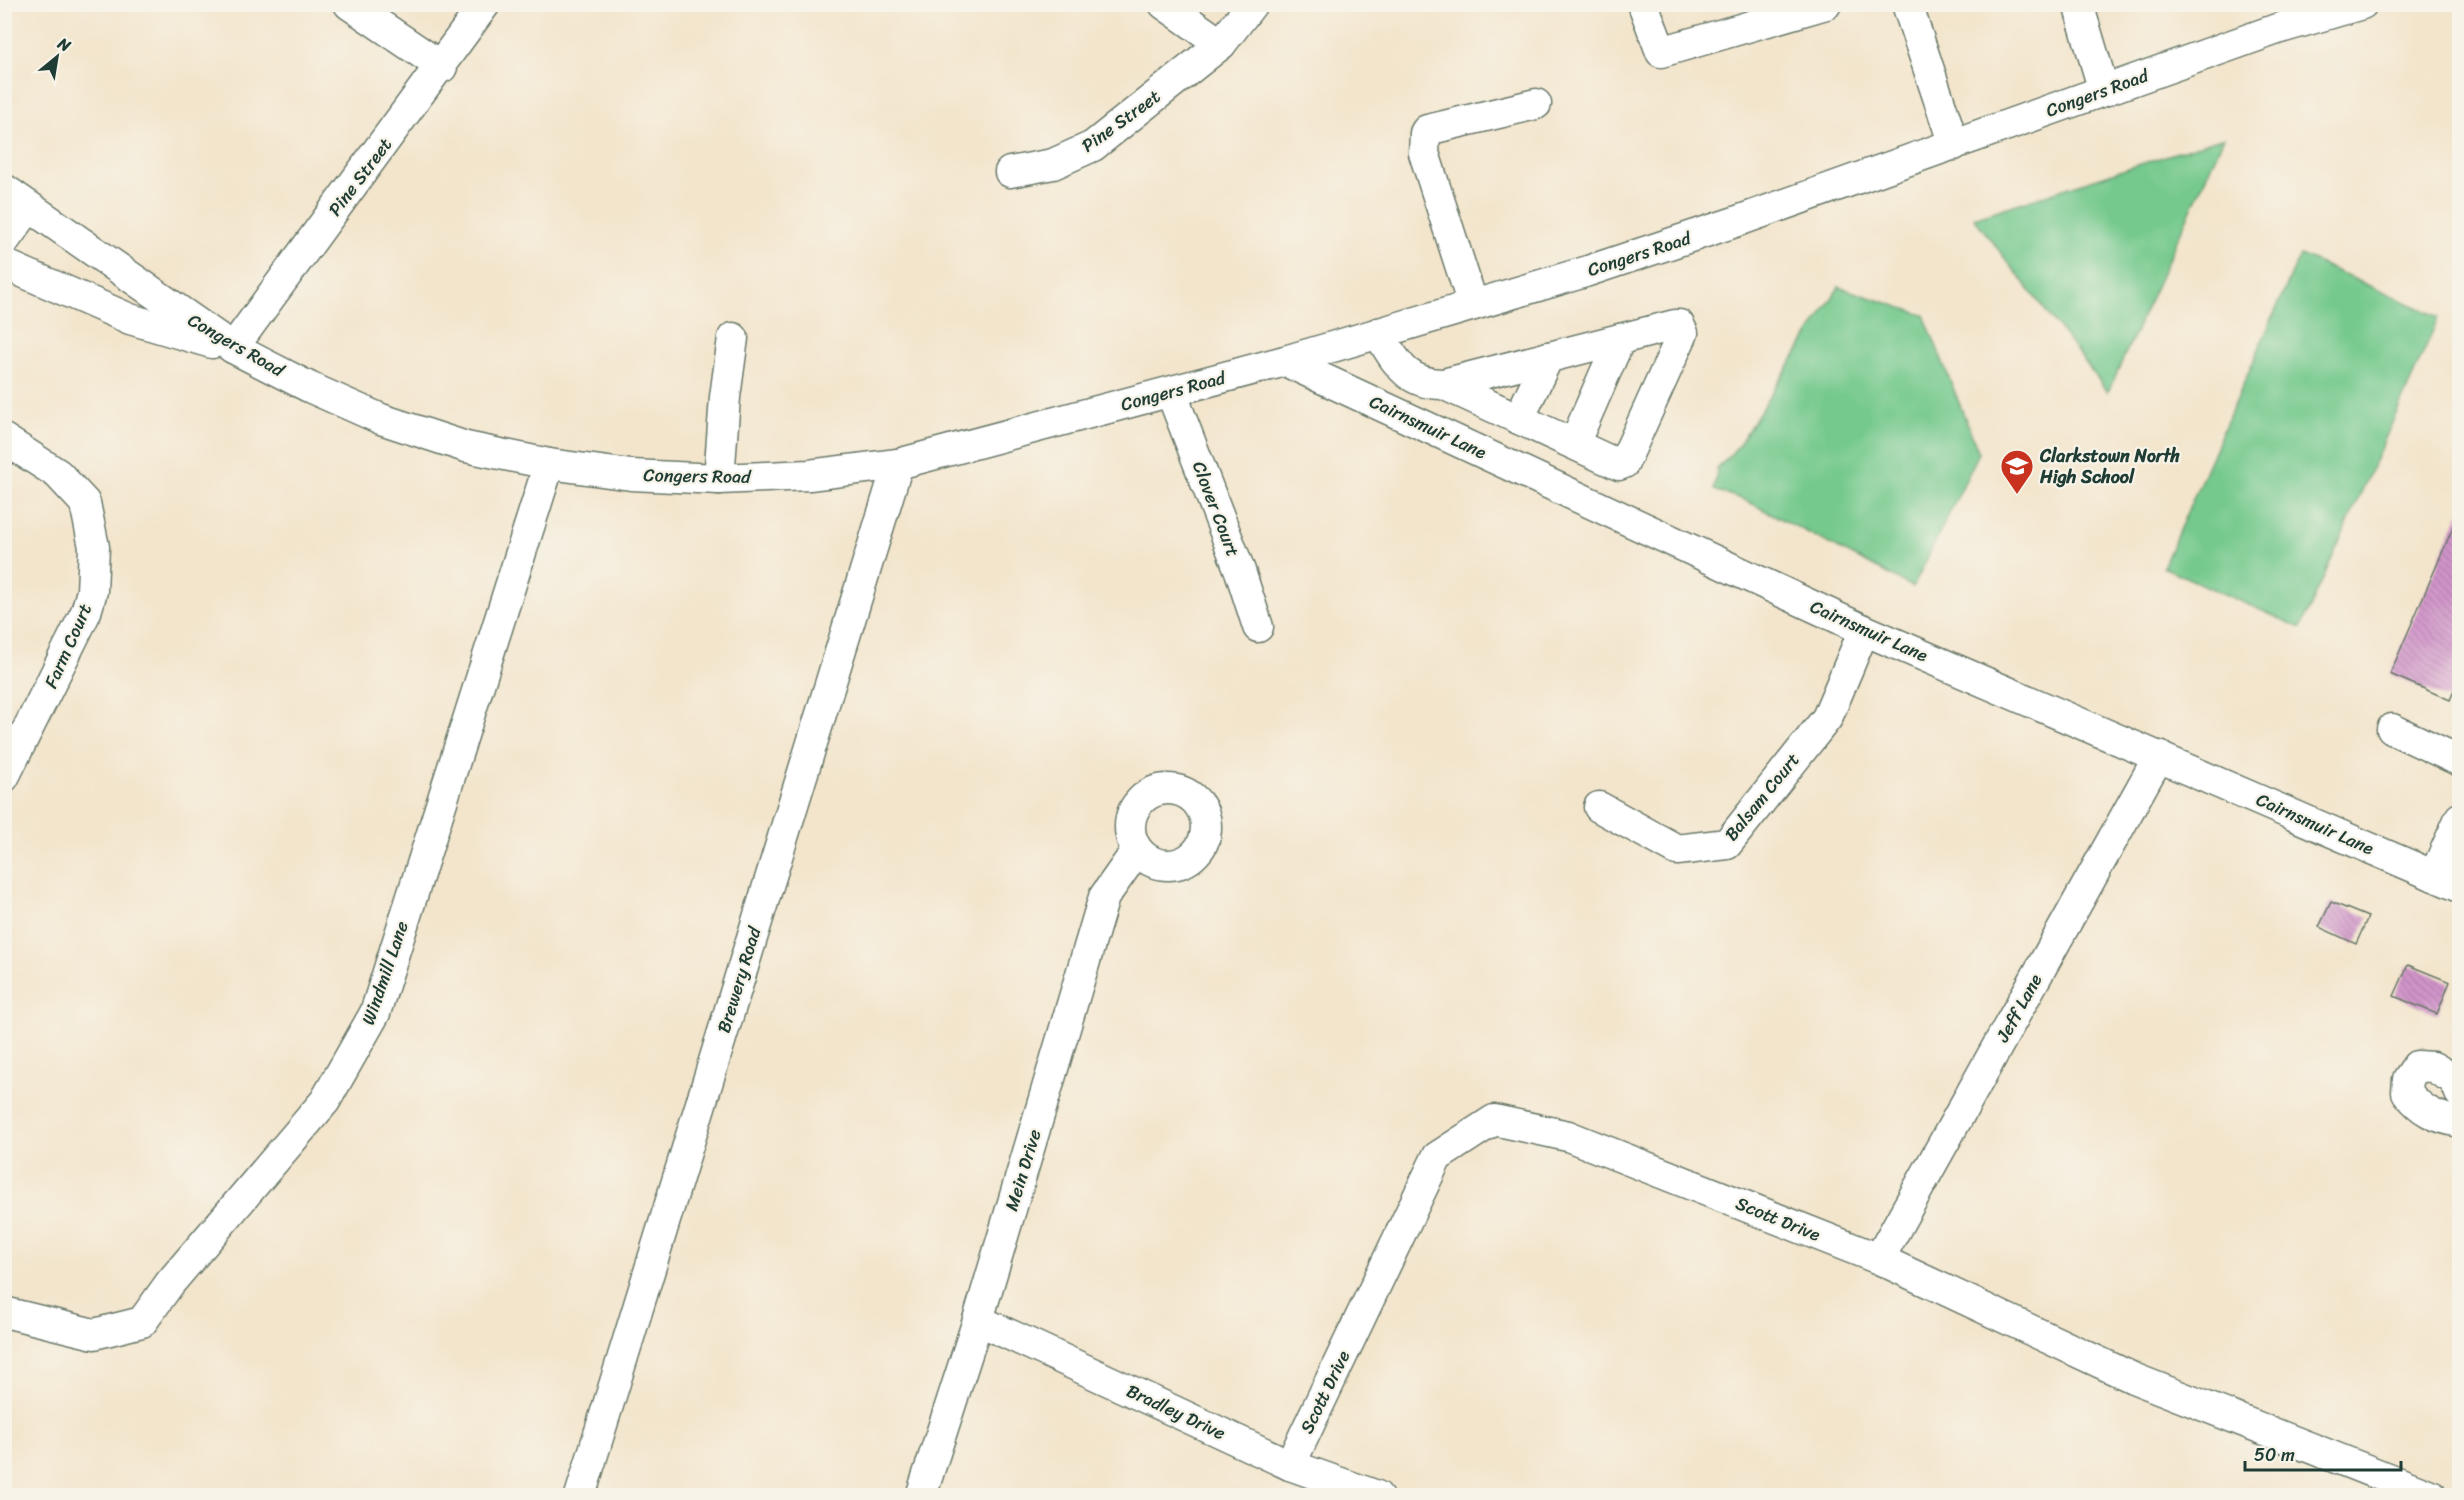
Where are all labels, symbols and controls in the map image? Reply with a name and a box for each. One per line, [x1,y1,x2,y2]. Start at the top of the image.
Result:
north arrow [27,27,87,87]
text: N [51,29,77,60]
street label: Congers Road [2041,59,2154,126]
street label: Pine Street [1074,81,1168,161]
street label: Pine Street [320,131,401,223]
street label: Congers Road [1583,222,1696,286]
street label: Congers Road [182,304,292,386]
street label: Congers Road [1117,361,1230,420]
street label: Cairnsmuir Lane [1364,386,1492,468]
place label: Clarkstown North High School [2039,440,2180,493]
school or university icon: Clarkstown North High School [1999,448,2035,495]
street label: Clover Court [1183,456,1249,562]
street label: Congers Road [643,459,752,493]
street label: Cairnsmuir Lane [1805,591,1933,671]
street label: Farm Court [35,598,101,694]
street label: Balsam Court [1716,745,1808,848]
street label: Cairnsmuir Lane [2251,784,2379,864]
street label: Windmill Lane [352,917,418,1029]
street label: Brewery Road [708,922,771,1037]
street label: Jeff Lane [1987,968,2051,1049]
street label: Mein Drive [995,1125,1051,1215]
street label: Scott Drive [1731,1187,1826,1251]
street label: Scott Drive [1291,1345,1359,1439]
street label: Bradley Drive [1121,1375,1231,1449]
scale bar [2245,1434,2401,1472]
text: 50 m [2254,1439,2295,1471]

